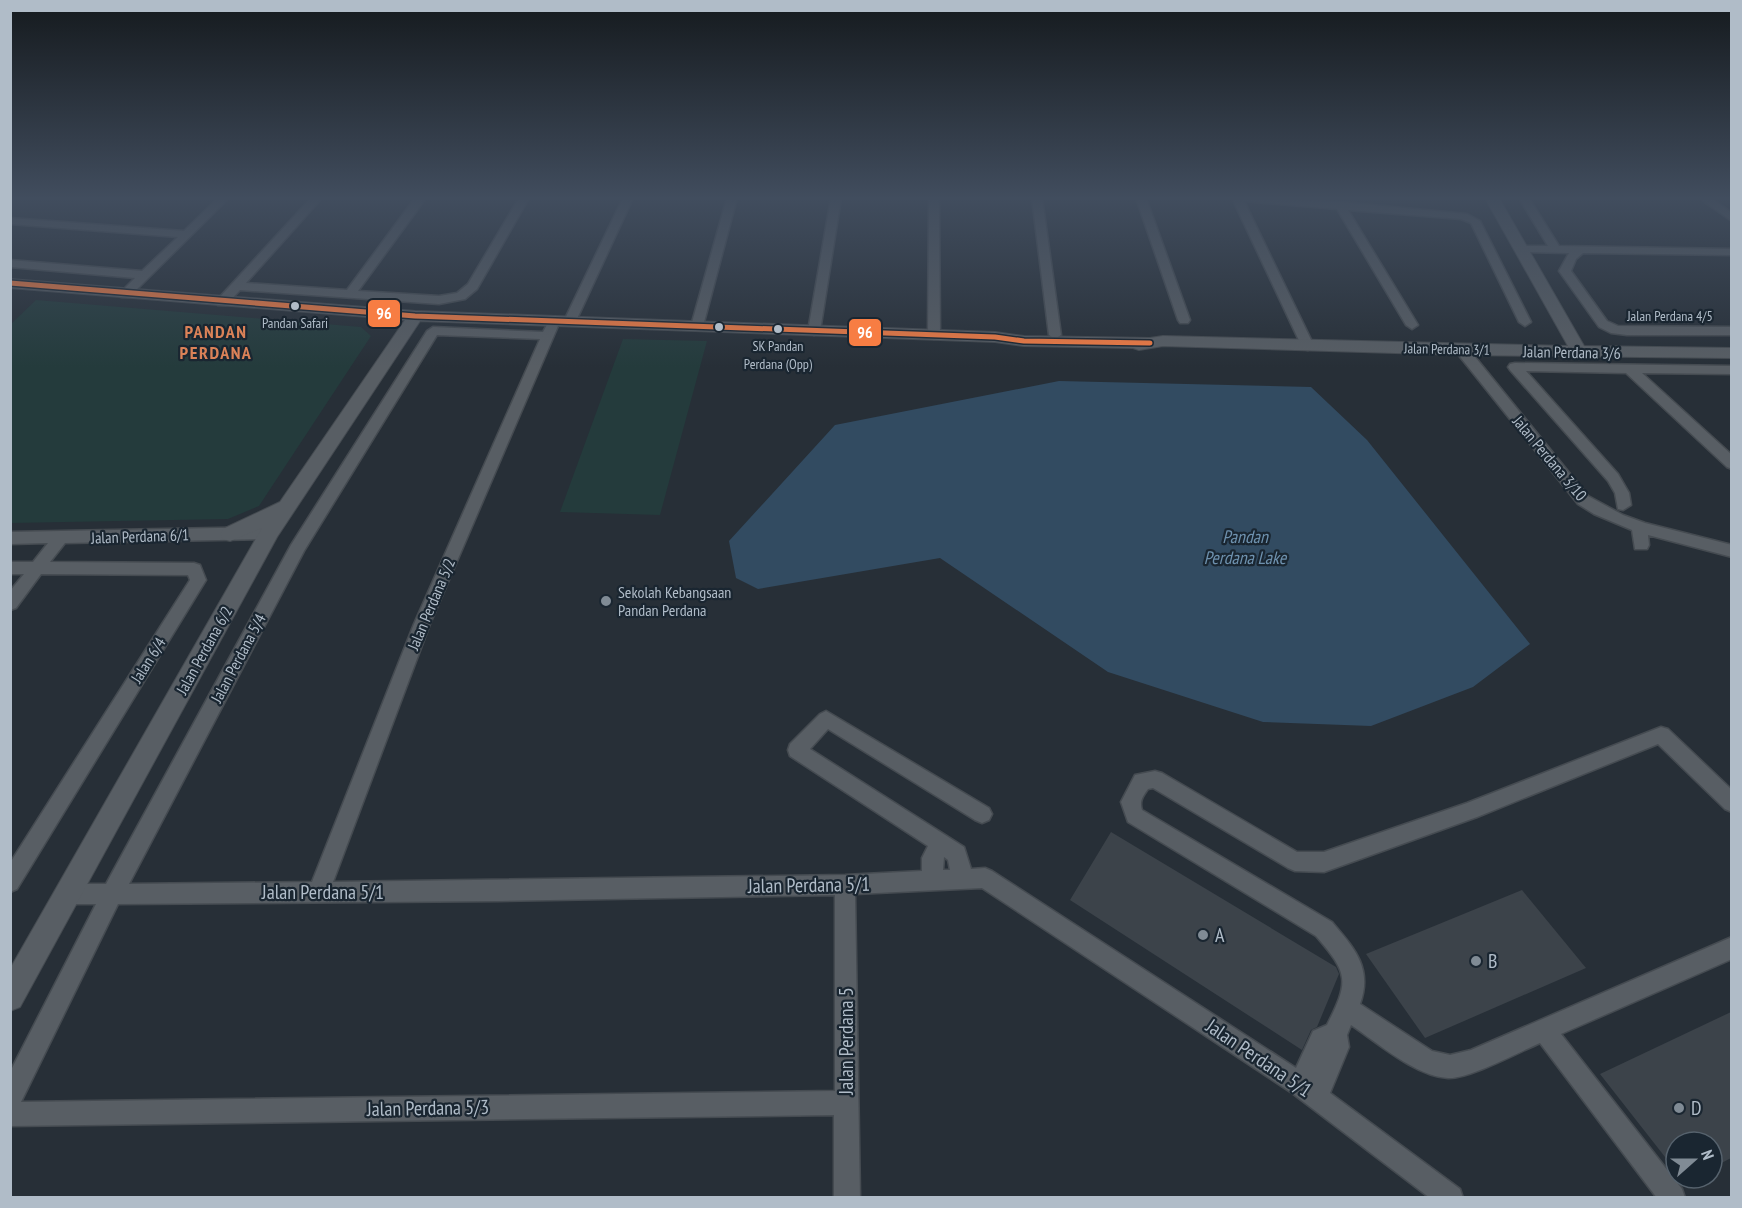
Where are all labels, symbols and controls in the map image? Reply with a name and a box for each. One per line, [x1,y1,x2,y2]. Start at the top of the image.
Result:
line badge: 96 [367,299,401,328]
marker: Pandan Safari [289,300,301,312]
text: 96 [376,303,392,323]
street label: Jalan Perdana 4/5 [1626,307,1713,325]
place label: Pandan Safari [262,314,328,332]
line badge: 96 [848,318,882,347]
district label: PANDAN PERDANA [180,320,252,364]
unlabelled marker [713,321,725,333]
text: 96 [857,322,873,342]
marker: SK Pandan Perdana (Opp) [772,323,784,335]
place label: SK Pandan Perdana (Opp) [744,337,813,373]
street label: Jalan Perdana 3/1 [1403,339,1490,359]
street label: Jalan Perdana 3/6 [1522,341,1621,363]
street label: Jalan Perdana 3/10 [1508,411,1591,505]
street label: Jalan Perdana 6/1 [90,524,189,548]
water label: Pandan Perdana Lake [1204,525,1288,569]
street label: Jalan Perdana 5/2 [402,555,459,654]
place label: Sekolah Kebangsaan Pandan Perdana [618,582,731,620]
marker: Sekolah Kebangsaan Pandan Perdana [599,594,613,608]
street label: Jalan Perdana 6/2 [171,602,236,698]
street label: Jalan Perdana 5/4 [206,610,270,707]
street label: Jalan 6/4 [126,634,170,687]
street label: Jalan Perdana 5/1 [747,871,870,899]
street label: Jalan Perdana 5/1 [261,879,384,905]
place label: A [1215,922,1225,948]
marker: A [1196,928,1210,942]
place label: B [1488,948,1497,974]
marker: B [1469,954,1483,968]
street label: Jalan Perdana 5 [833,987,859,1096]
street label: Jalan Perdana 5/1 [1200,1012,1317,1103]
street label: Jalan Perdana 5/3 [366,1094,489,1122]
place label: D [1691,1095,1702,1121]
marker: D [1672,1101,1686,1115]
north arrow [1664,1130,1724,1190]
text: N [1697,1147,1719,1162]

